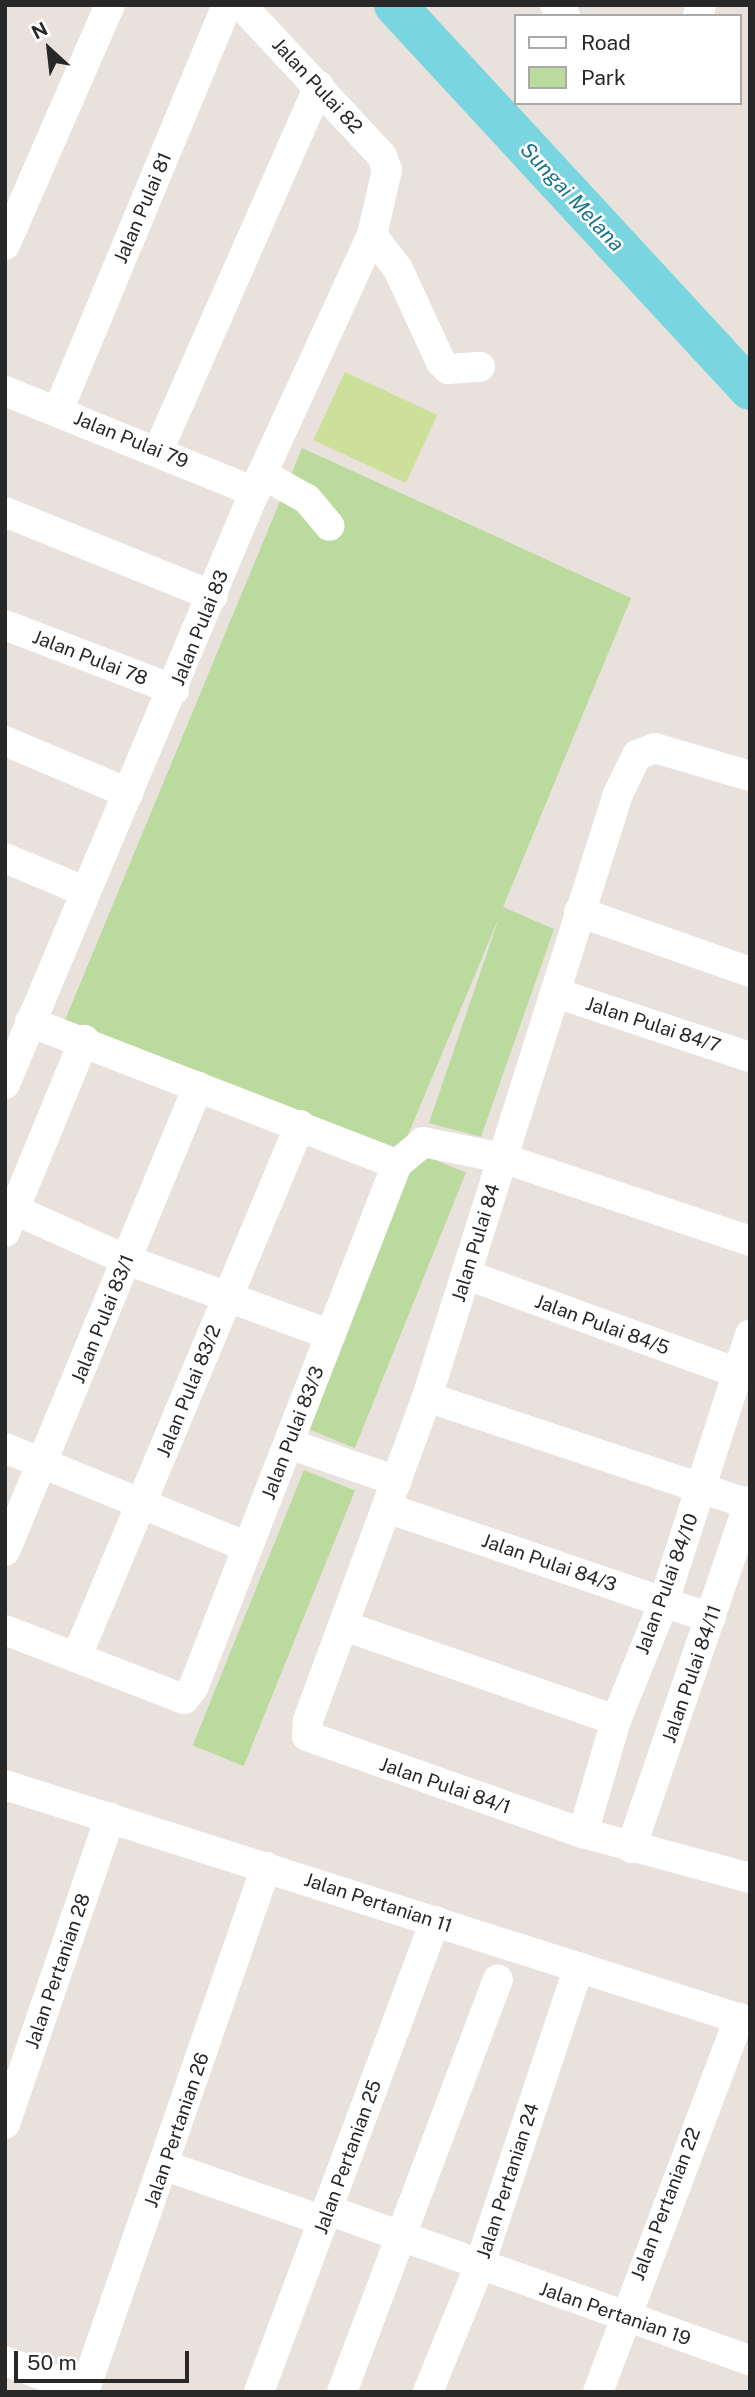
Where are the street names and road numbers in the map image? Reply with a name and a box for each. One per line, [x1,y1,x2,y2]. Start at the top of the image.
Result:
street label: Jalan Pulai 82 [267,34,367,138]
street label: Jalan Pulai 81 [109,149,177,267]
street label: Jalan Pulai 79 [71,407,191,473]
street label: Jalan Pulai 83 [166,567,234,689]
street label: Jalan Pulai 78 [29,626,151,690]
street label: Jalan Pulai 84/7 [583,992,723,1058]
street label: Jalan Pulai 84 [447,1181,505,1305]
street label: Jalan Pulai 83/1 [67,1251,139,1387]
street label: Jalan Pulai 84/5 [532,1290,672,1360]
street label: Jalan Pulai 83/2 [152,1322,226,1460]
street label: Jalan Pulai 83/3 [257,1363,329,1503]
street label: Jalan Pulai 84/10 [631,1510,703,1658]
street label: Jalan Pulai 84/3 [479,1529,619,1597]
street label: Jalan Pulai 84/11 [658,1602,726,1746]
street label: Jalan Pulai 84/1 [377,1753,513,1819]
street label: Jalan Pertanian 11 [301,1868,455,1938]
street label: Jalan Pertanian 28 [21,1890,95,2052]
street label: Jalan Pertanian 26 [140,2050,214,2210]
street label: Jalan Pertanian 25 [309,2077,387,2237]
street label: Jalan Pertanian 24 [472,2100,544,2262]
street label: Jalan Pertanian 22 [626,2124,706,2284]
street label: Jalan Pertanian 19 [536,2277,694,2351]

